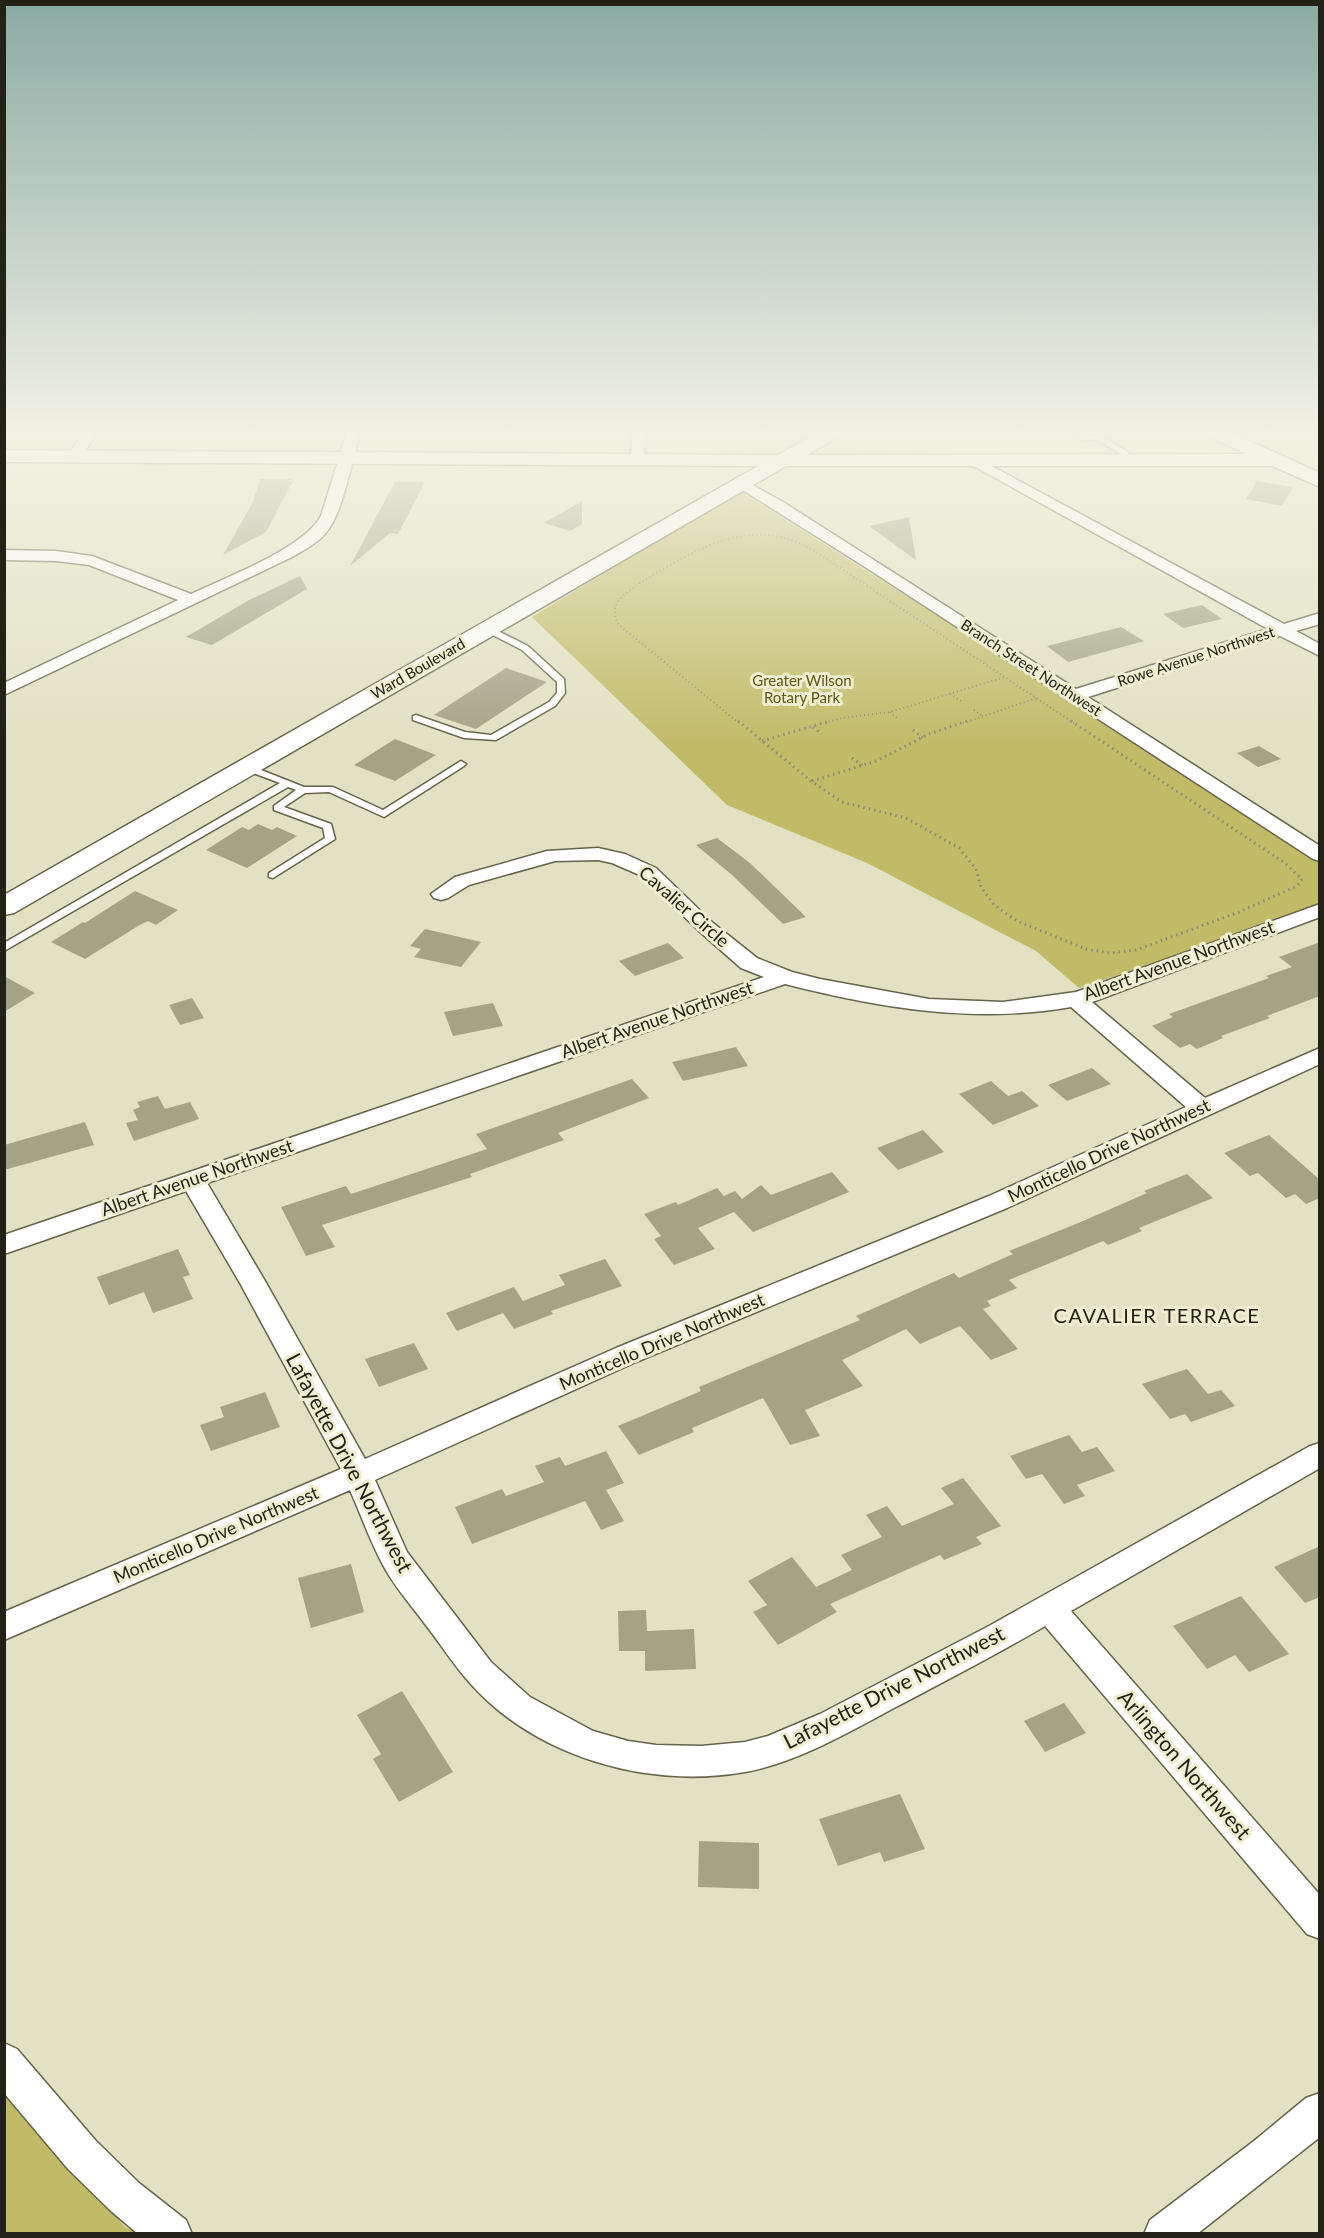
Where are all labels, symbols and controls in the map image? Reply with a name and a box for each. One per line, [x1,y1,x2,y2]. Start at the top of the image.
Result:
street label: Branch Street Northwest [958,615,1106,720]
street label: Rowe Avenue Northwest [1115,622,1277,690]
street label: Ward Boulevard [367,634,468,702]
park label: Greater Wilson Rotary Park [752,671,852,706]
street label: Cavalier Circle [635,861,734,951]
street label: Albert Avenue Northwest [1080,915,1278,1005]
street label: Albert Avenue Northwest [558,976,756,1062]
street label: Monticello Drive Northwest [1004,1093,1214,1207]
street label: Albert Avenue Northwest [98,1134,296,1220]
street label: Monticello Drive Northwest [556,1288,768,1394]
district label: CAVALIER TERRACE [1054,1303,1260,1327]
street label: Lafayette Drive Northwest [282,1348,419,1577]
street label: Monticello Drive Northwest [110,1481,322,1587]
street label: Lafayette Drive Northwest [779,1620,1008,1753]
street label: Arlington Northwest [1114,1684,1257,1844]

